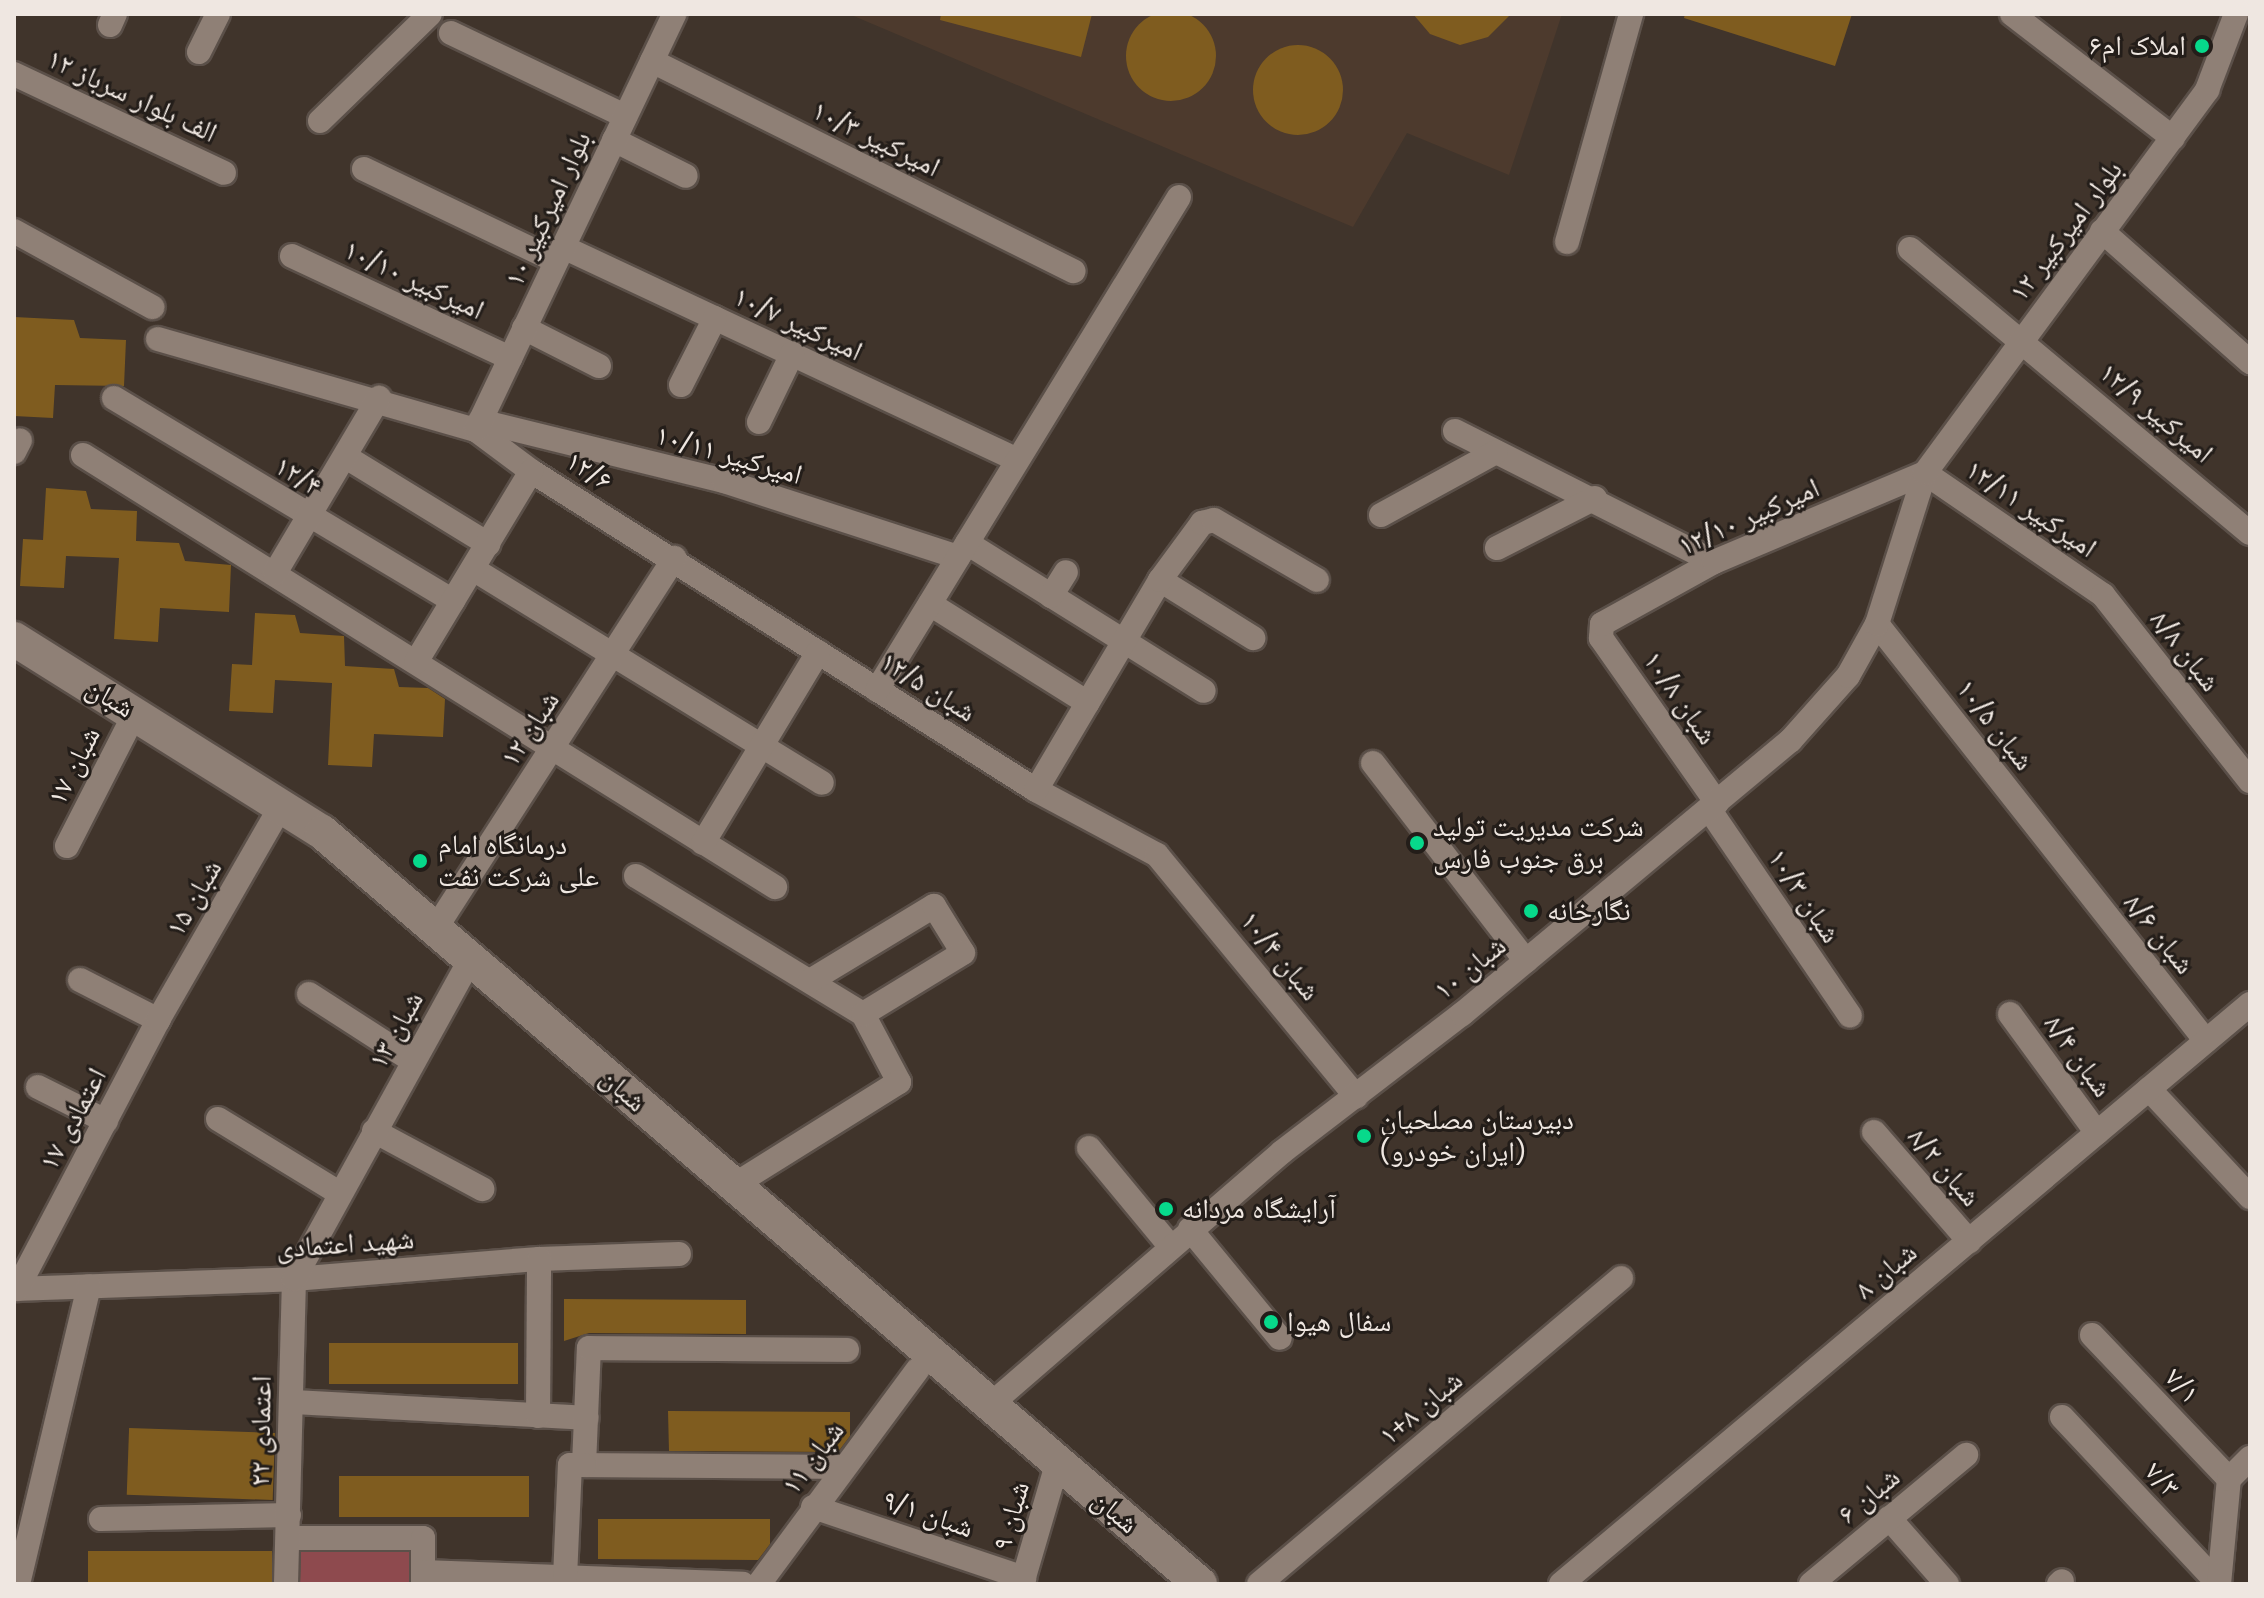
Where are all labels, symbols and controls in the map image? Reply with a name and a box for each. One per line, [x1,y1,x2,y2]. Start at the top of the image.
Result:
place label: املاک ام۶ [2089,29,2186,63]
marker: املاک ام۶ [2193,37,2211,55]
street label: ۱۲ الف بلوار سرباز [42,42,222,150]
street label: ۱۰/۳ امیرکبیر [807,94,945,184]
street label: ۱۰ بلوار امیرکبیر [497,126,599,292]
street label: ۱۲ بلوار امیرکبیر [2002,154,2130,308]
street label: ۱۰/۱۰ امیرکبیر [339,233,489,327]
street label: ۱۰/۷ امیرکبیر [728,280,868,368]
street label: ۱۲/۹ امیرکبیر [2092,356,2220,470]
street label: ۱۰/۱۱ امیرکبیر [652,418,806,492]
street label: ۱۲/۶ [559,444,619,498]
street label: ۱۲/۴ [268,449,328,503]
street label: ۱۲/۱۱ امیرکبیر [1959,453,2103,565]
street label: ۱۲/۱۰ امیرکبیر [1673,471,1825,563]
street label: ۸/۸ شبان [2143,604,2227,698]
street label: ۱۲/۵ شبان [874,645,982,729]
street label: ۱۰/۸ شبان [1636,645,1724,751]
street label: شبان [80,671,140,725]
street label: ۱۰/۵ شبان [1949,673,2041,777]
street label: ۱۲ شبان [493,685,567,773]
street label: ۱۷ شبان [40,722,108,810]
place label: شرکت مدیریت تولید برق جنوب فارس [1433,810,1644,876]
place label: درمانگاه امام علی شرکت نفت [438,828,599,894]
marker: شرکت مدیریت تولید برق جنوب فارس [1408,834,1426,852]
street label: ۱۰/۳ شبان [1760,843,1848,949]
marker: درمانگاه امام علی شرکت نفت [409,850,431,872]
street label: ۱۵ شبان [159,854,229,942]
street label: ۸/۶ شبان [2116,887,2202,981]
place label: نگارخانه [1547,894,1631,928]
marker: نگارخانه [1522,902,1540,920]
street label: ۱۰/۴ شبان [1233,905,1327,1007]
street label: ۱۰ شبان [1427,929,1513,1007]
street label: ۱۳ شبان [361,986,431,1074]
street label: ۸/۴ شبان [2037,1008,2119,1104]
street label: شبان [593,1061,653,1119]
street label: ۱۷ اعتمادی [32,1062,114,1176]
place label: دبیرستان مصلحیان (ایران خودرو) [1380,1103,1574,1169]
street label: ۸/۲ شبان [1901,1121,1987,1213]
marker: دبیرستان مصلحیان (ایران خودرو) [1355,1127,1373,1145]
place label: آرایشگاه مردانه [1182,1192,1336,1226]
marker: آرایشگاه مردانه [1157,1200,1175,1218]
street label: شهید اعتمادی [275,1222,415,1266]
street label: ۸ شبان [1848,1236,1924,1306]
place label: سفال هیوا [1287,1305,1392,1339]
marker: سفال هیوا [1262,1313,1280,1331]
street label: ۷/۱ [2157,1361,2207,1411]
street label: ۱+۸ شبان [1373,1364,1469,1452]
street label: ۲۲ اعتمادی [243,1375,279,1487]
street label: ۱۱ شبان [775,1415,851,1501]
street label: ۷/۳ [2137,1455,2187,1505]
street label: ۶ شبان [1831,1461,1907,1531]
street label: ۹ شبان [985,1478,1037,1554]
street label: ۹/۱ شبان [878,1483,978,1545]
street label: شبان [1085,1483,1145,1541]

